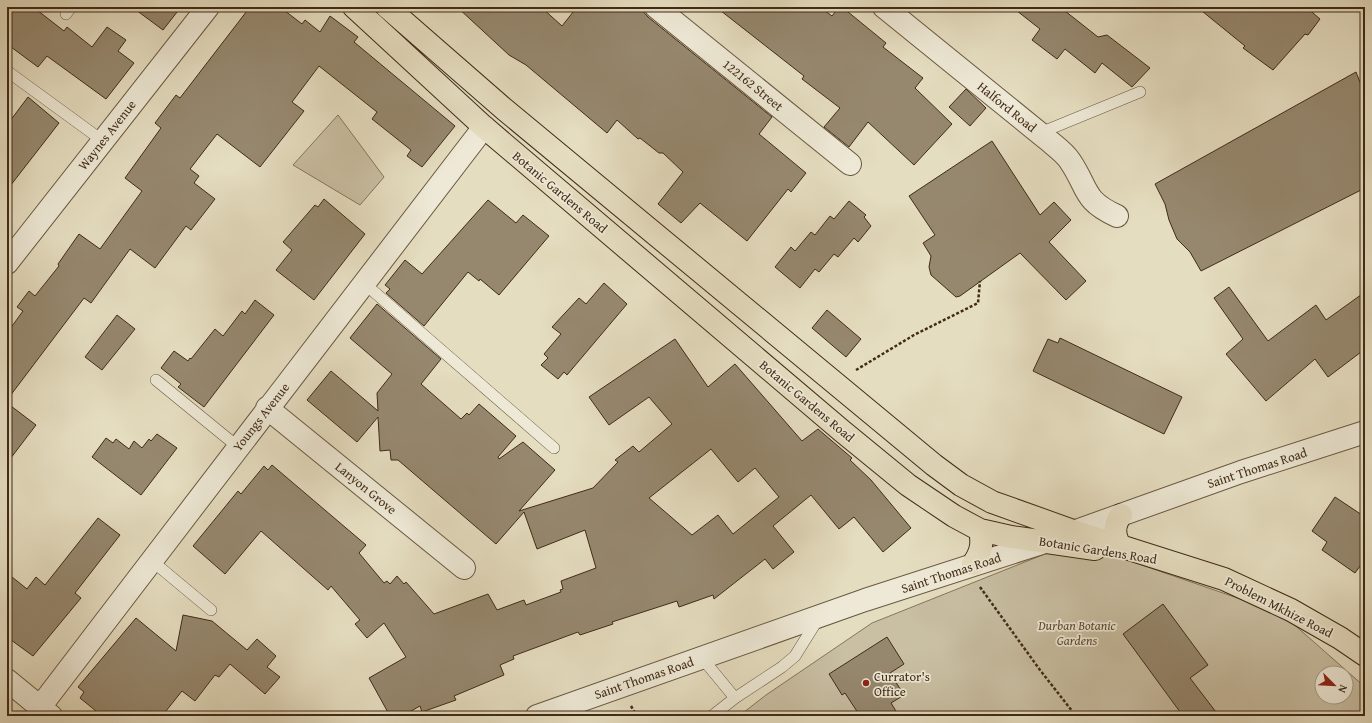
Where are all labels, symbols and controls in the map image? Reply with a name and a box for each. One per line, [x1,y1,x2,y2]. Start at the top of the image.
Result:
street label: 122162 Street [719,55,788,116]
street label: Halford Road [973,77,1041,137]
street label: Waynes Avenue [73,96,141,174]
street label: Botanic Gardens Road [508,147,612,238]
street label: Botanic Gardens Road [755,356,859,447]
street label: Youngs Avenue [228,379,294,455]
street label: Saint Thomas Road [1205,443,1309,493]
street label: Lanyon Grove [331,457,401,519]
street label: Botanic Gardens Road [1038,531,1158,569]
street label: Saint Thomas Road [899,548,1003,598]
street label: Problem Mkhize Road [1222,572,1336,642]
park label: Durban Botanic Gardens [1037,616,1117,650]
street label: Saint Thomas Road [592,652,696,704]
north arrow [1314,665,1354,705]
place label: Currator's Office [874,667,930,701]
marker: Currator's Office [861,678,871,688]
text: N [1334,682,1352,696]

